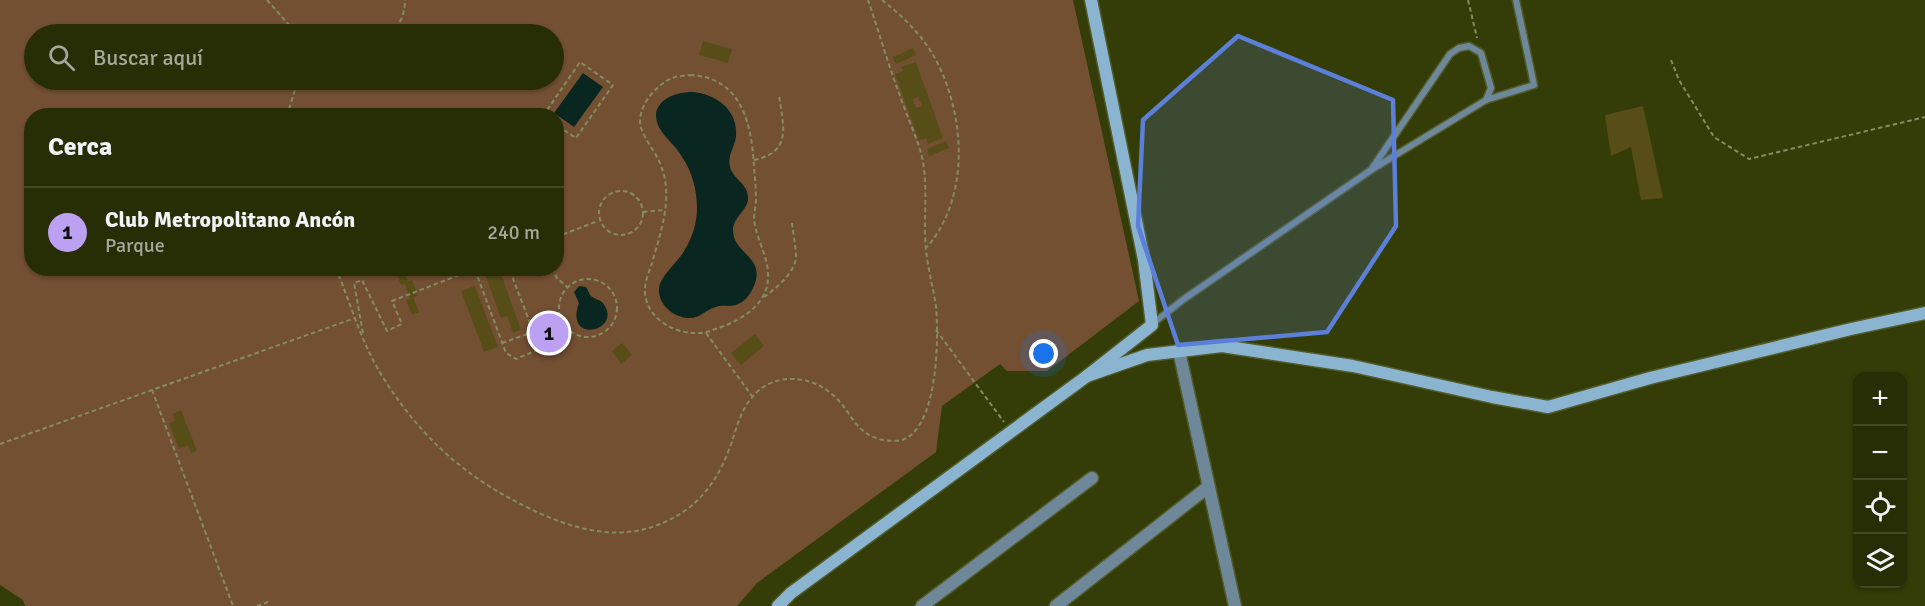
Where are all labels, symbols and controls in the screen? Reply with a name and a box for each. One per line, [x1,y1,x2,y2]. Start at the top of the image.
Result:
search box [24,24,564,90]
icon: search [45,41,78,74]
text: Buscar aquí [93,44,203,71]
text: Cerca [48,131,112,163]
text: Club Metropolitano Ancón [105,206,355,233]
text: 1 [62,220,73,245]
text: 240 m [487,220,540,245]
text: Parque [105,233,165,258]
pin: 1 [530,310,568,356]
your location [1029,339,1058,368]
map controls [1853,372,1907,588]
button: + [1853,372,1907,426]
button: − [1853,426,1907,480]
button: locate [1853,480,1907,534]
button: layers [1853,534,1907,588]

